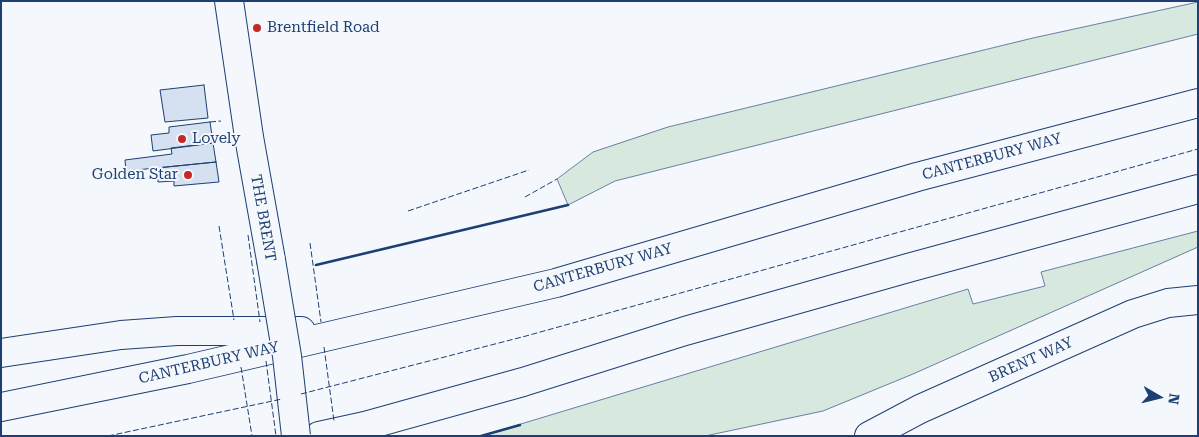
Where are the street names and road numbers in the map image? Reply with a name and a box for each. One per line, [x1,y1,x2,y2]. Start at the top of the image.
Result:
street label: CANTERBURY WAY [920,130,1064,184]
street label: THE BRENT [246,173,280,263]
street label: CANTERBURY WAY [531,240,675,296]
street label: BRENT WAY [986,333,1076,387]
street label: CANTERBURY WAY [137,338,281,388]

